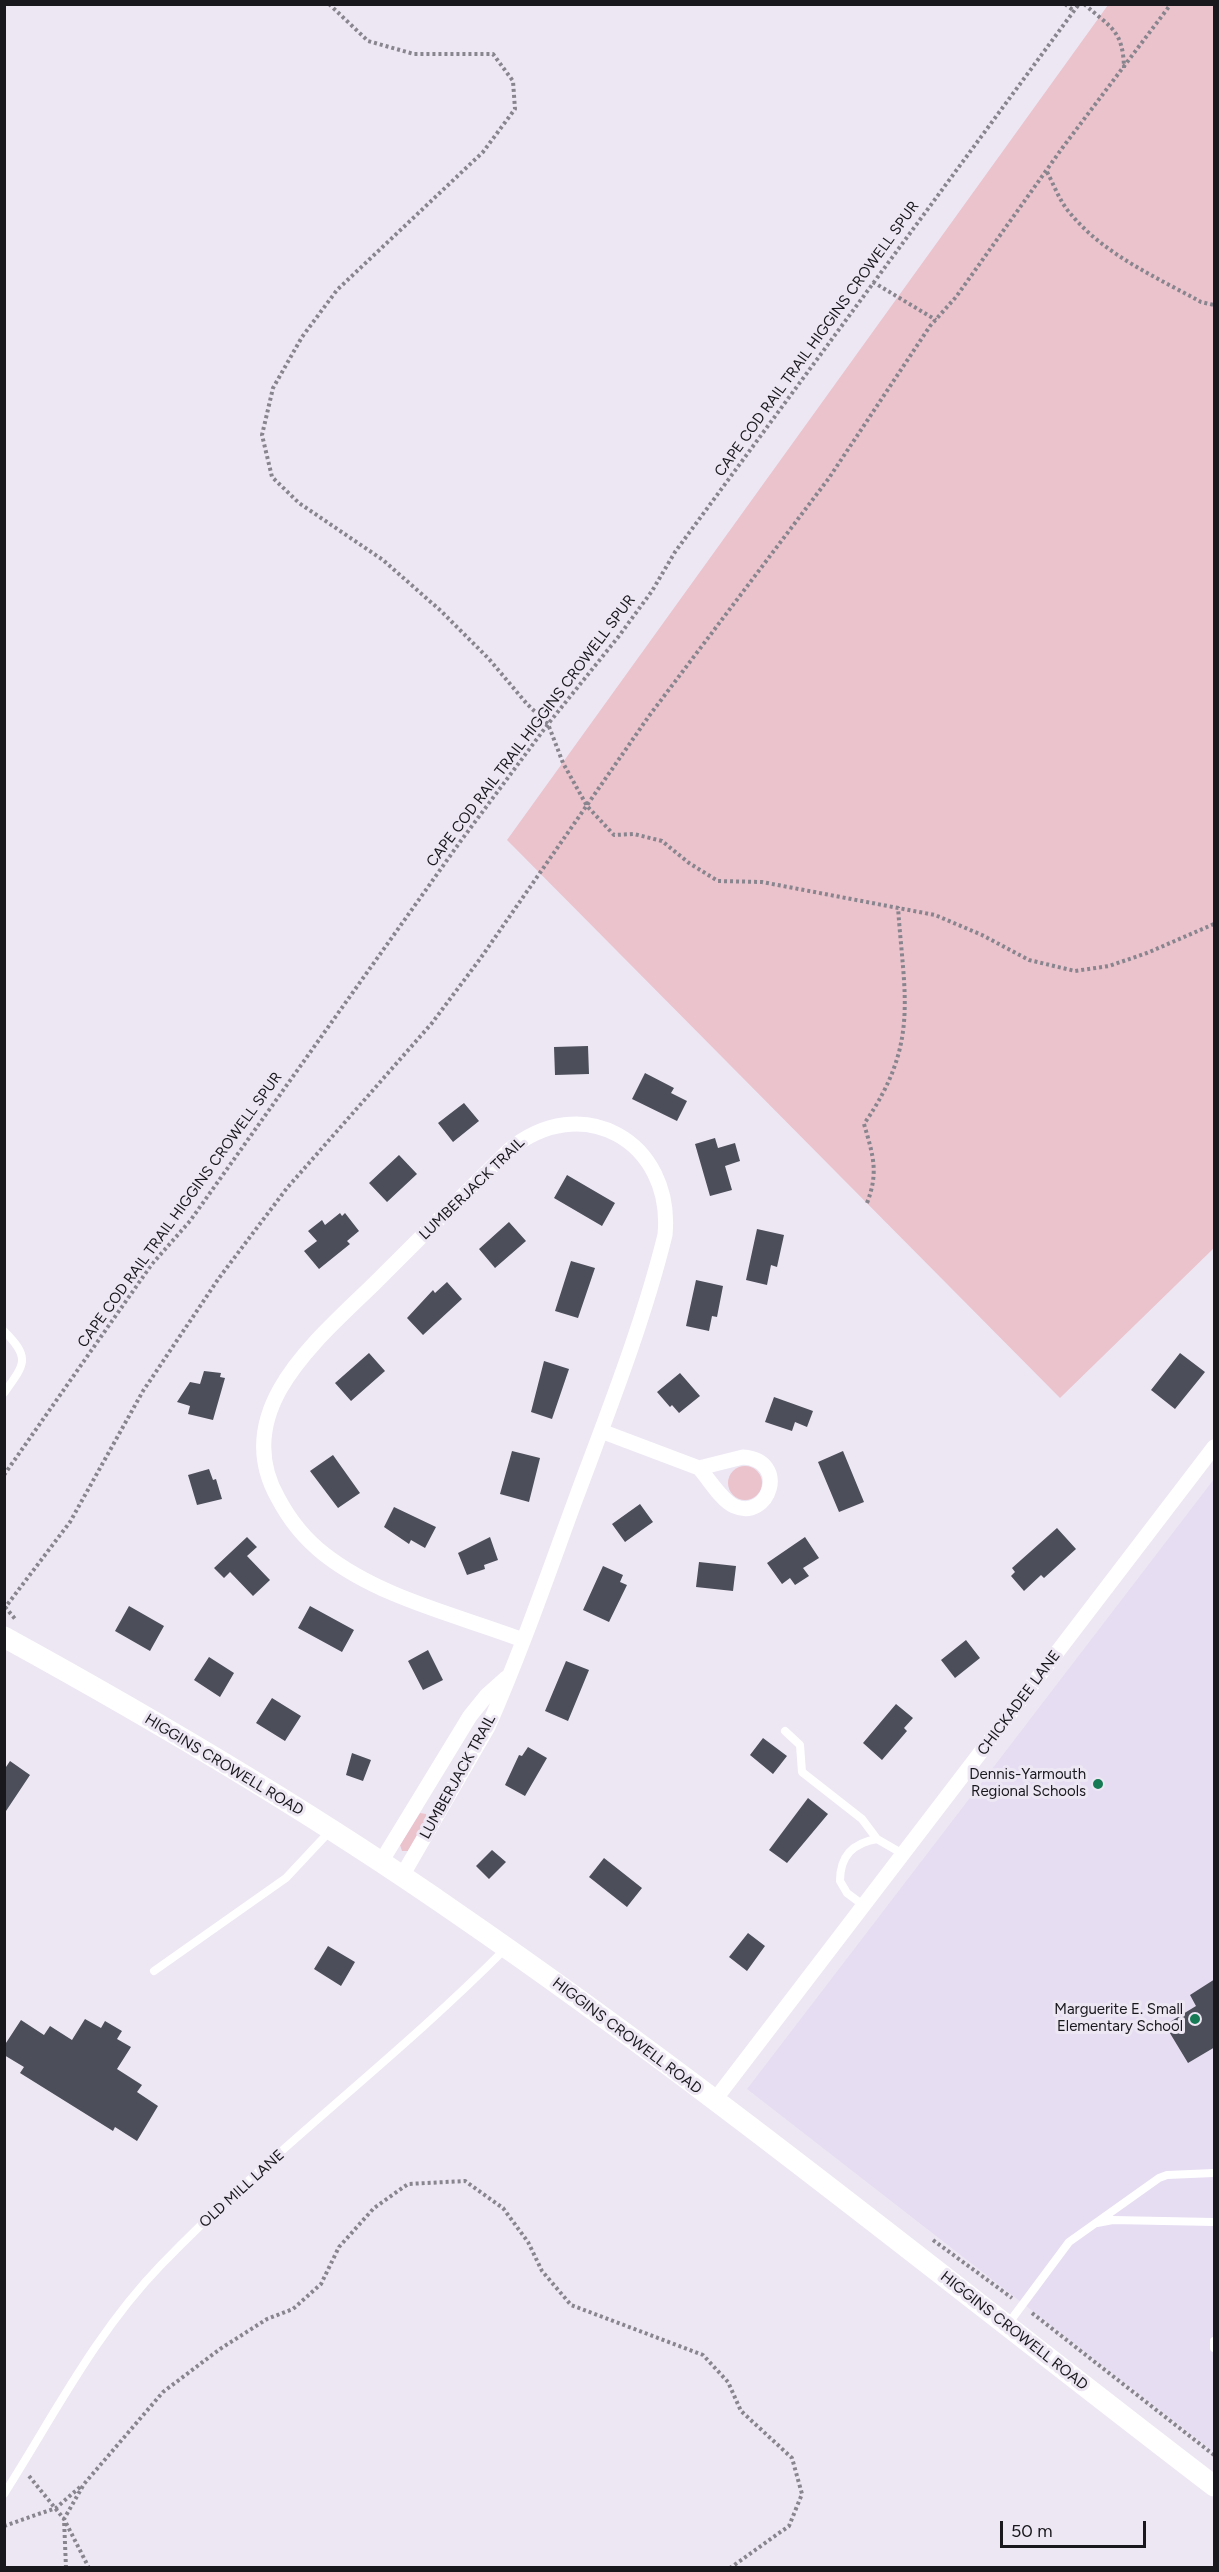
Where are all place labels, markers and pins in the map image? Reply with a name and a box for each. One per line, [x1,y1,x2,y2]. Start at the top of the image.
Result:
place label: Dennis-Yarmouth Regional Schools [969,1766,1086,1801]
marker: Dennis-Yarmouth Regional Schools [1091,1777,1105,1791]
place label: Marguerite E. Small Elementary School [1054,2001,1183,2036]
marker: Marguerite E. Small Elementary School [1188,2012,1202,2026]

